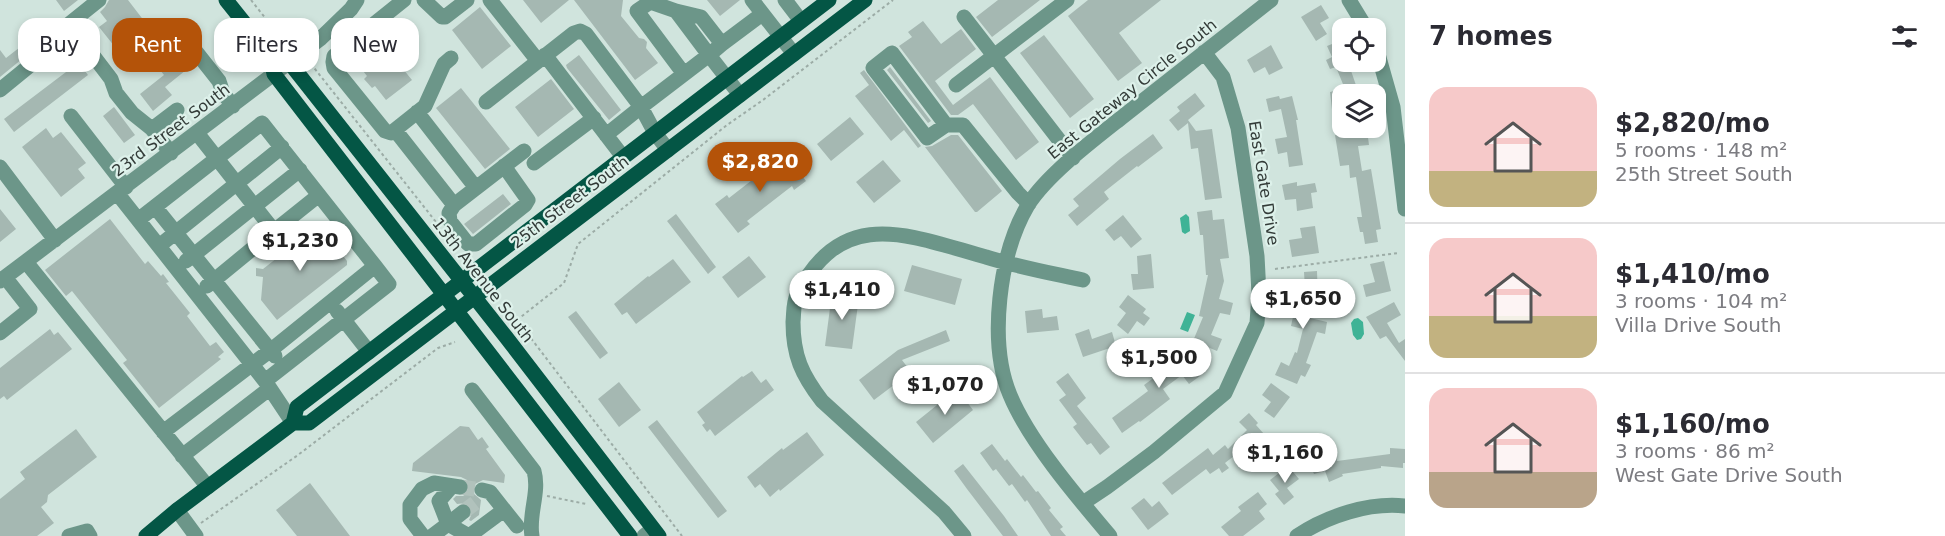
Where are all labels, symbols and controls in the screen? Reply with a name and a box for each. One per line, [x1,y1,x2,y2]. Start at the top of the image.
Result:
street label: East Gateway Circle South [1044,15,1220,163]
chip: Buy [18,18,100,72]
chip: Rent [112,18,202,72]
chip: Filters [214,18,319,72]
chip: New [331,18,419,72]
map controls [1332,18,1386,138]
button: locate [1332,18,1386,72]
icon: filters [1888,20,1921,53]
text: 7 homes [1429,21,1553,51]
street label: 23rd Street South [109,80,233,180]
button: layers [1332,84,1386,138]
text: $2,820/mo [1615,108,1770,138]
icon: home [1477,111,1549,183]
street label: East Gate Drive [1245,119,1283,247]
text: 5 rooms · 148 m² [1615,138,1787,162]
pin: $2,820 [711,142,809,193]
text: $2,820 [721,149,799,173]
street label: 25th Street South [508,152,632,252]
text: 25th Street South [1615,162,1793,186]
street label: 13th Avenue South [428,214,538,346]
pin: $1,230 [251,221,349,272]
text: $1,230 [261,228,339,252]
text: $1,410/mo [1615,259,1770,289]
icon: home [1477,262,1549,334]
pin: $1,410 [793,270,891,321]
text: $1,410 [803,277,881,301]
pin: $1,650 [1254,279,1352,330]
text: $1,650 [1264,286,1342,310]
text: 3 rooms · 104 m² [1615,289,1787,313]
text: Villa Drive South [1615,313,1781,337]
pin: $1,500 [1110,338,1208,389]
text: $1,500 [1120,345,1198,369]
pin: $1,070 [896,365,994,416]
text: $1,070 [906,372,984,396]
text: $1,160/mo [1615,409,1770,439]
icon: home [1477,412,1549,484]
pin: $1,160 [1236,433,1334,484]
text: 3 rooms · 86 m² [1615,439,1775,463]
text: $1,160 [1246,440,1324,464]
text: West Gate Drive South [1615,463,1843,487]

